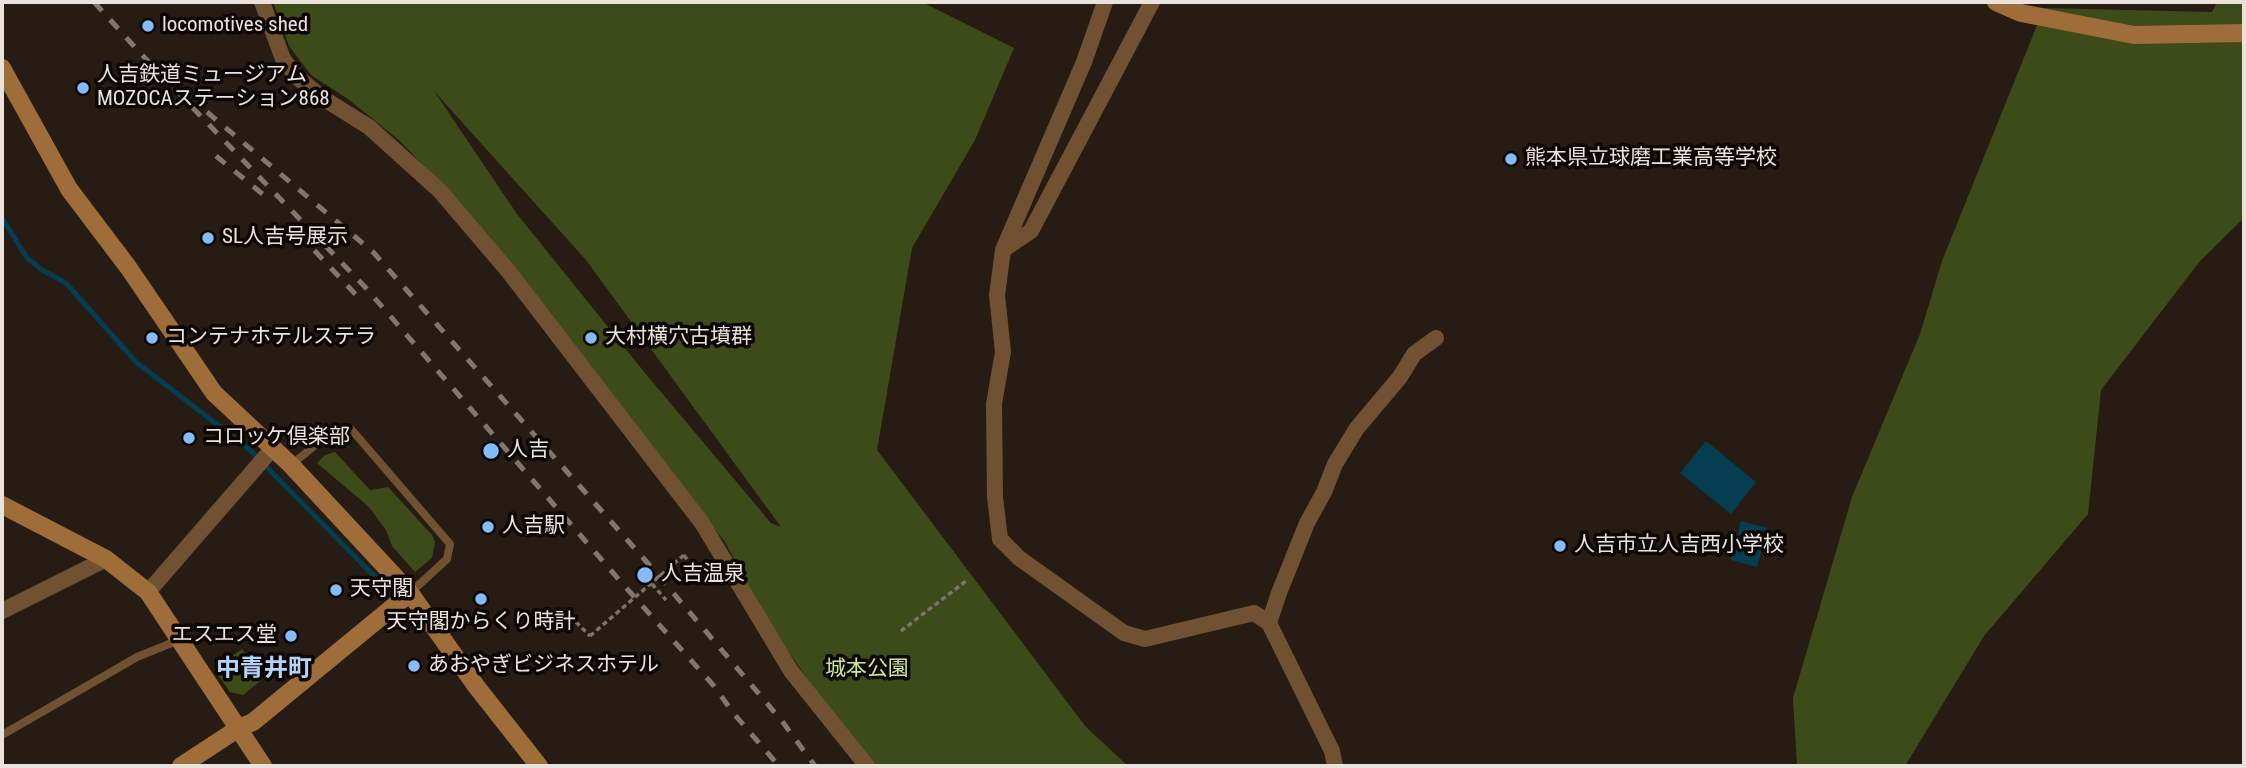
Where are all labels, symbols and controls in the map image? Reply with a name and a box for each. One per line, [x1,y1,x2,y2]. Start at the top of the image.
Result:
place label: locomotives shed [162,13,308,39]
marker: locomotives shed [140,18,156,34]
place label: 人吉鉄道ミュージアム MOZOCAステーション868 [97,63,330,113]
marker: 人吉鉄道ミュージアム MOZOCAステーション868 [75,80,91,96]
place label: 熊本県立球磨工業高等学校 [1525,146,1777,172]
marker: 熊本県立球磨工業高等学校 [1503,151,1519,167]
place label: SL人吉号展示 [222,225,348,251]
marker: SL人吉号展示 [200,230,216,246]
place label: コンテナホテルステラ [166,325,376,351]
place label: 大村横穴古墳群 [605,325,752,351]
marker: コンテナホテルステラ [144,330,160,346]
marker: 大村横穴古墳群 [583,330,599,346]
place label: コロッケ倶楽部 [203,425,350,451]
marker: コロッケ倶楽部 [181,430,197,446]
place label: 人吉 [507,438,549,464]
marker: 人吉 [481,441,501,461]
place label: 人吉駅 [502,514,565,540]
marker: 人吉駅 [480,519,496,535]
place label: 人吉市立人吉西小学校 [1574,533,1784,559]
marker: 人吉市立人吉西小学校 [1552,538,1568,554]
place label: 人吉温泉 [661,562,745,588]
marker: 人吉温泉 [635,565,655,585]
place label: 天守閣 [350,577,413,603]
marker: 天守閣 [328,582,344,598]
marker: 天守閣からくり時計 [473,591,489,607]
place label: 天守閣からくり時計 [387,610,575,636]
place label: エスエス堂 [172,623,277,649]
marker: エスエス堂 [283,628,299,644]
place label: あおやぎビジネスホテル [428,653,659,679]
district label: 中青井町 [216,656,312,684]
park label: 城本公園 [825,657,909,683]
marker: あおやぎビジネスホテル [406,658,422,674]

